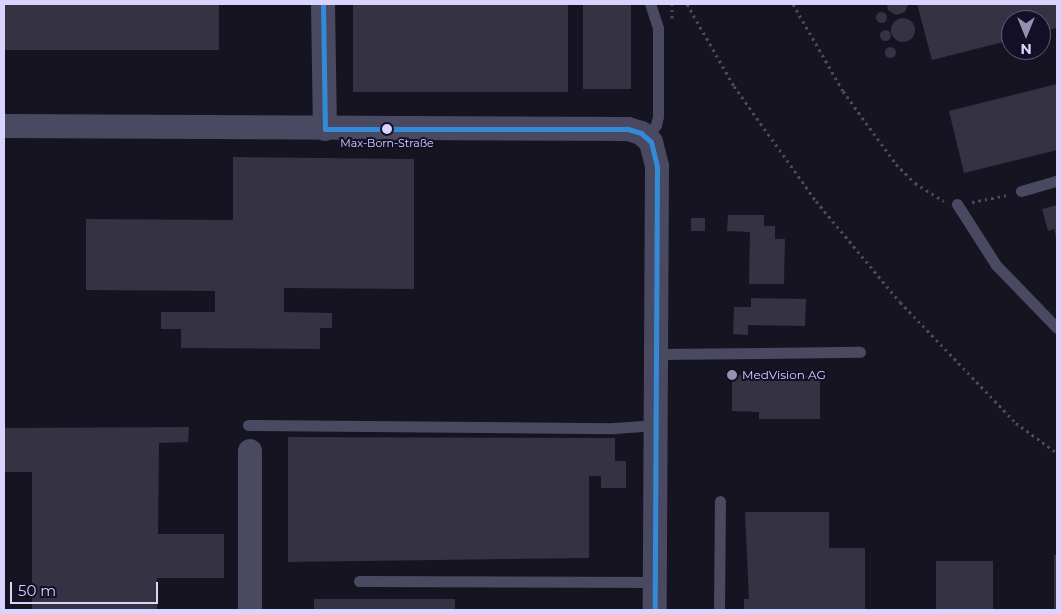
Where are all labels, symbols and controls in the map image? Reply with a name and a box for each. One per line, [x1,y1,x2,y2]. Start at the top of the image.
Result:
north arrow [1001,10,1051,60]
text: N [1020,40,1032,58]
marker: Max-Born-Straße [382,124,392,134]
place label: Max-Born-Straße [340,136,434,150]
place label: MedVision AG [742,368,826,382]
marker: MedVision AG [726,369,738,381]
scale bar [12,572,160,604]
text: 50 m [18,581,56,600]

